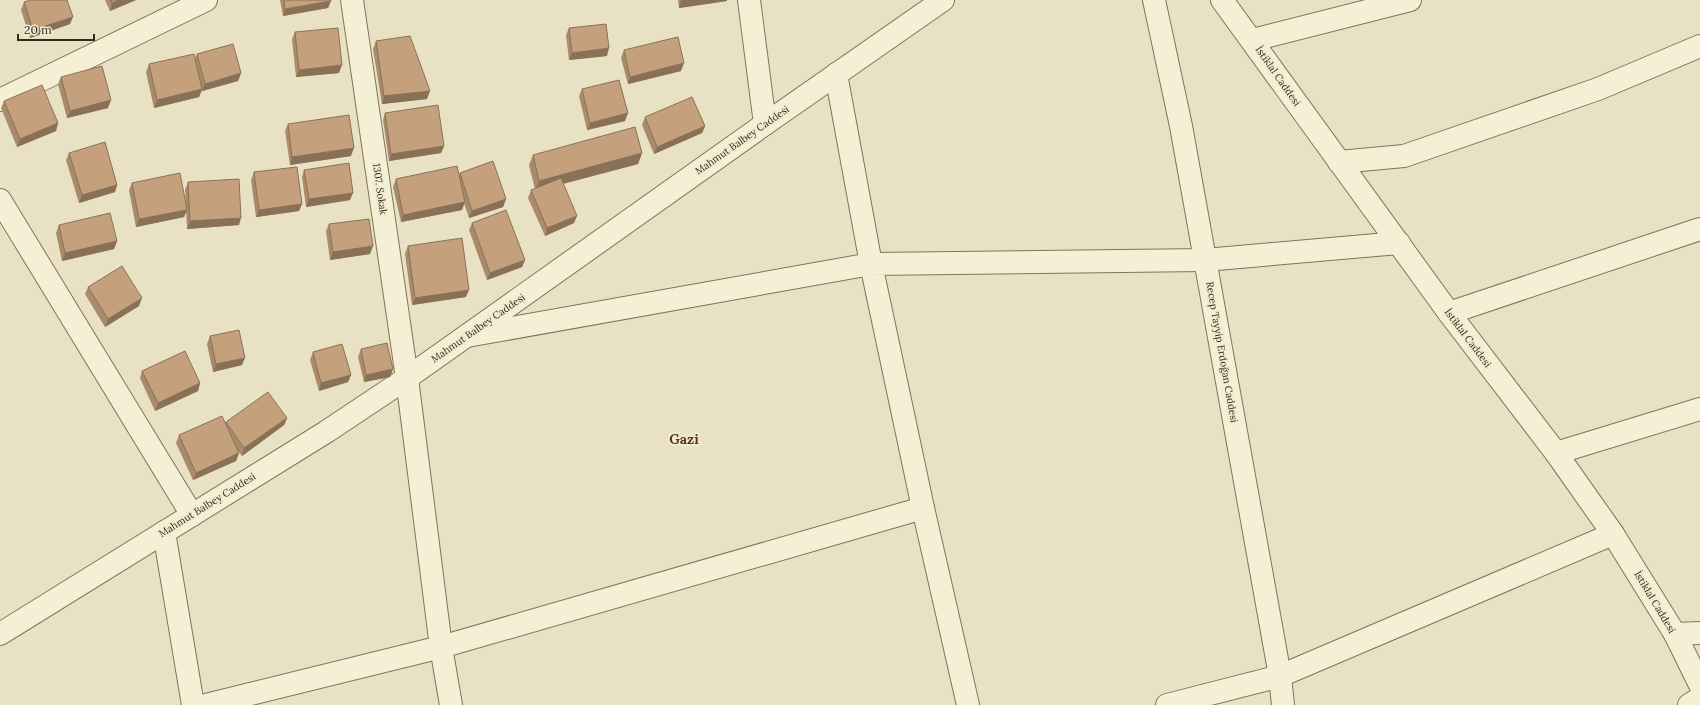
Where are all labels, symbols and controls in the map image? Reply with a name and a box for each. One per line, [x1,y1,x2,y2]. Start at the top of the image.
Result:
scale bar [18,16,94,42]
text: 20 m [24,22,52,37]
street label: İstiklal Caddesi [1253,44,1304,109]
street label: Mahmut Balbey Caddesi [692,102,792,177]
street label: 1307. Sokak [370,162,390,216]
street label: Recep Tayyip Erdoğan Caddesi [1203,281,1241,424]
street label: Mahmut Balbey Caddesi [428,290,528,365]
street label: İstiklal Caddesi [1442,306,1494,370]
district label: Gazi [669,430,699,448]
street label: Mahmut Balbey Caddesi [156,470,258,540]
street label: İstiklal Caddesi [1631,569,1679,636]

